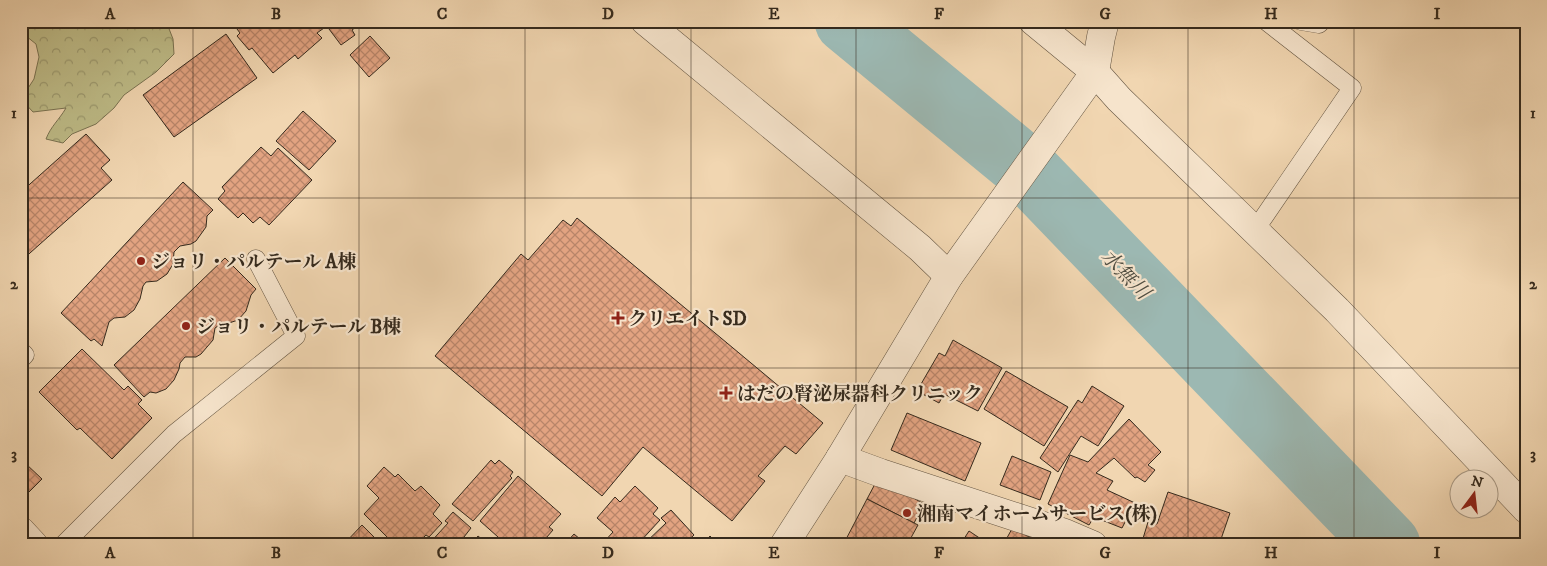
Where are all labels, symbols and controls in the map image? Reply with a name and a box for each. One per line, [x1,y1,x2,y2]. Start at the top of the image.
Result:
text: A [104,4,116,24]
text: B [271,4,281,24]
text: C [437,4,447,24]
text: D [602,4,614,24]
text: E [768,4,780,24]
text: F [934,4,944,24]
text: G [1099,4,1111,24]
text: H [1264,4,1278,24]
text: I [1434,4,1441,24]
text: 1 [11,103,17,123]
text: 1 [1530,103,1536,123]
water label: 水無川 [1095,245,1156,307]
place label: ジョリ・パルテール A棟 [151,251,356,274]
marker: ジョリ・パルテール A棟 [135,255,147,267]
text: 2 [10,274,19,294]
text: 2 [1529,274,1538,294]
place label: クリエイトSD [628,308,747,331]
marker: クリエイトSD [612,312,624,324]
place label: ジョリ・パルテール B棟 [196,316,401,339]
marker: ジョリ・パルテール B棟 [180,320,192,332]
place label: はだの腎泌尿器科クリニック [737,383,983,406]
marker: はだの腎泌尿器科クリニック [719,386,733,400]
text: 3 [11,444,17,464]
text: 3 [1530,444,1536,464]
north arrow [1450,468,1500,518]
text: N [1469,472,1485,493]
place label: 湘南マイホームサービス(株) [917,503,1157,526]
marker: 湘南マイホームサービス(株) [901,507,913,519]
text: A [104,543,116,563]
text: B [271,543,281,563]
text: C [437,543,447,563]
text: D [602,543,614,563]
text: E [768,543,780,563]
text: F [934,543,944,563]
text: G [1099,543,1111,563]
text: H [1264,543,1278,563]
text: I [1434,543,1441,563]

